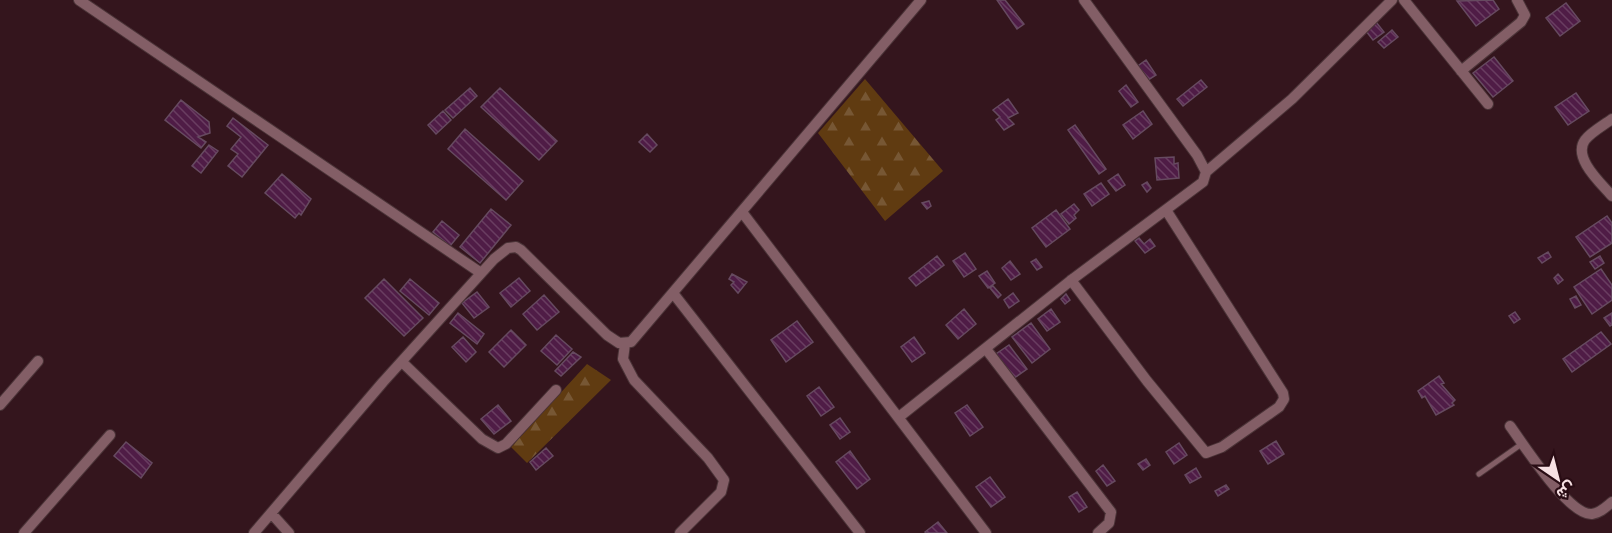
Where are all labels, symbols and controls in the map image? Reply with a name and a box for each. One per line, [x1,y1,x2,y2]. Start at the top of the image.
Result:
north arrow [1528,449,1588,509]
text: ش [1553,478,1580,505]

